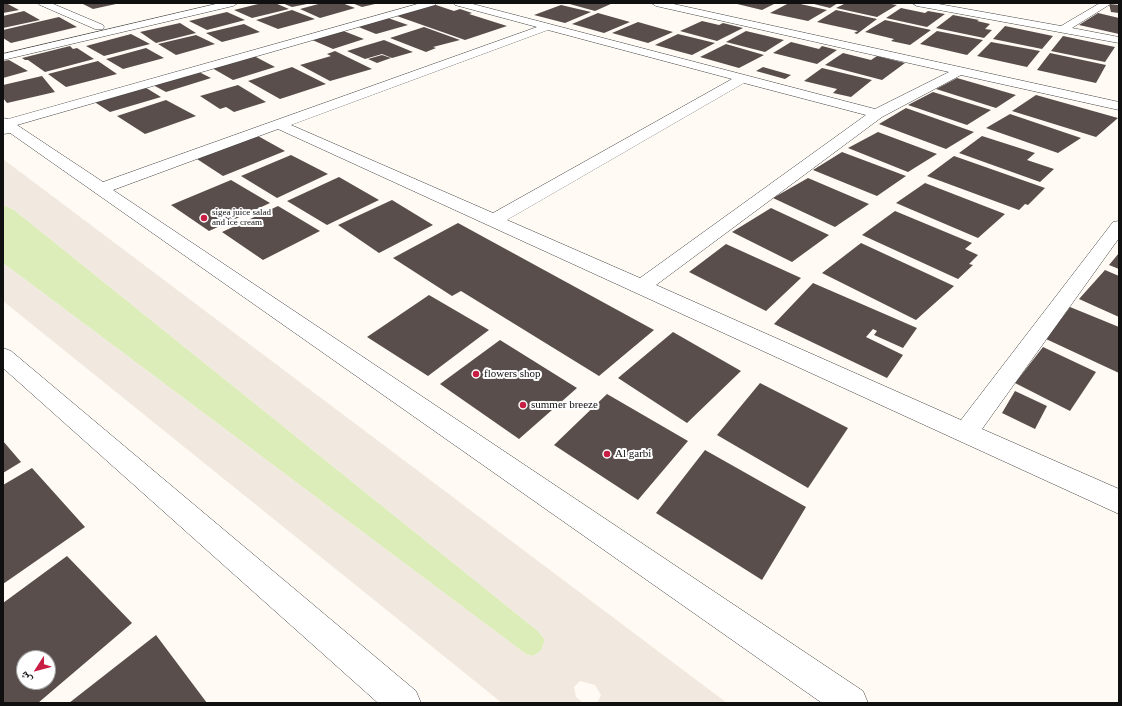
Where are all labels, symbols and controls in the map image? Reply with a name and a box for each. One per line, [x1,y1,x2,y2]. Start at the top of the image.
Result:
place label: sigea juice salad and ice cream [212,208,281,229]
marker: sigea juice salad and ice cream [199,213,209,223]
place label: flowers shop [484,367,551,381]
marker: flowers shop [471,369,481,379]
place label: summer breeze [531,398,612,412]
marker: summer breeze [518,400,528,410]
place label: Al garbi [615,447,656,461]
marker: Al garbi [602,449,612,459]
north arrow [16,650,56,690]
text: ش [16,666,38,687]

